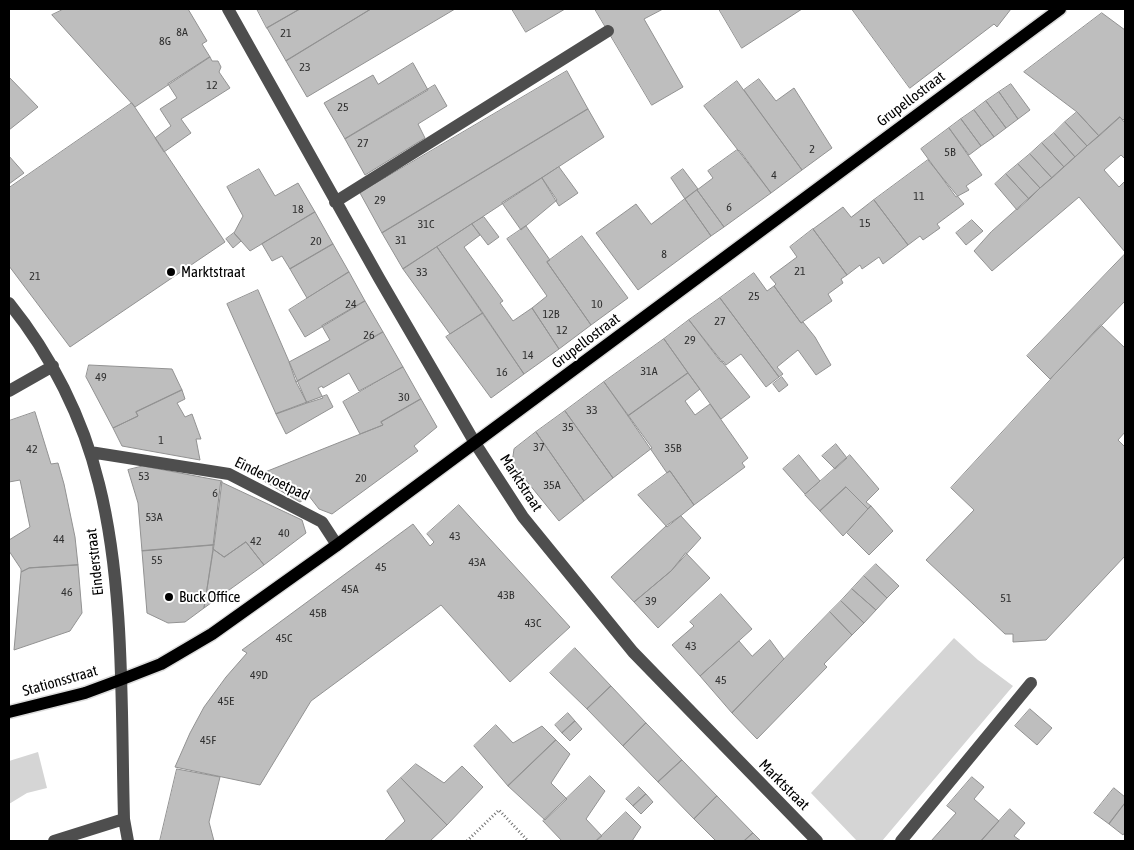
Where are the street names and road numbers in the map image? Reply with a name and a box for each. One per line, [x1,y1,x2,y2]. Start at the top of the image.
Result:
street label: Grupellostraat [873,68,949,130]
street label: Grupellostraat [548,310,624,372]
street label: Marktstraat [496,451,546,515]
street label: Eindervoetpad [232,453,312,505]
street label: Einderstraat [83,528,107,596]
street label: Stationsstraat [21,662,99,700]
street label: Marktstraat [755,756,813,814]

